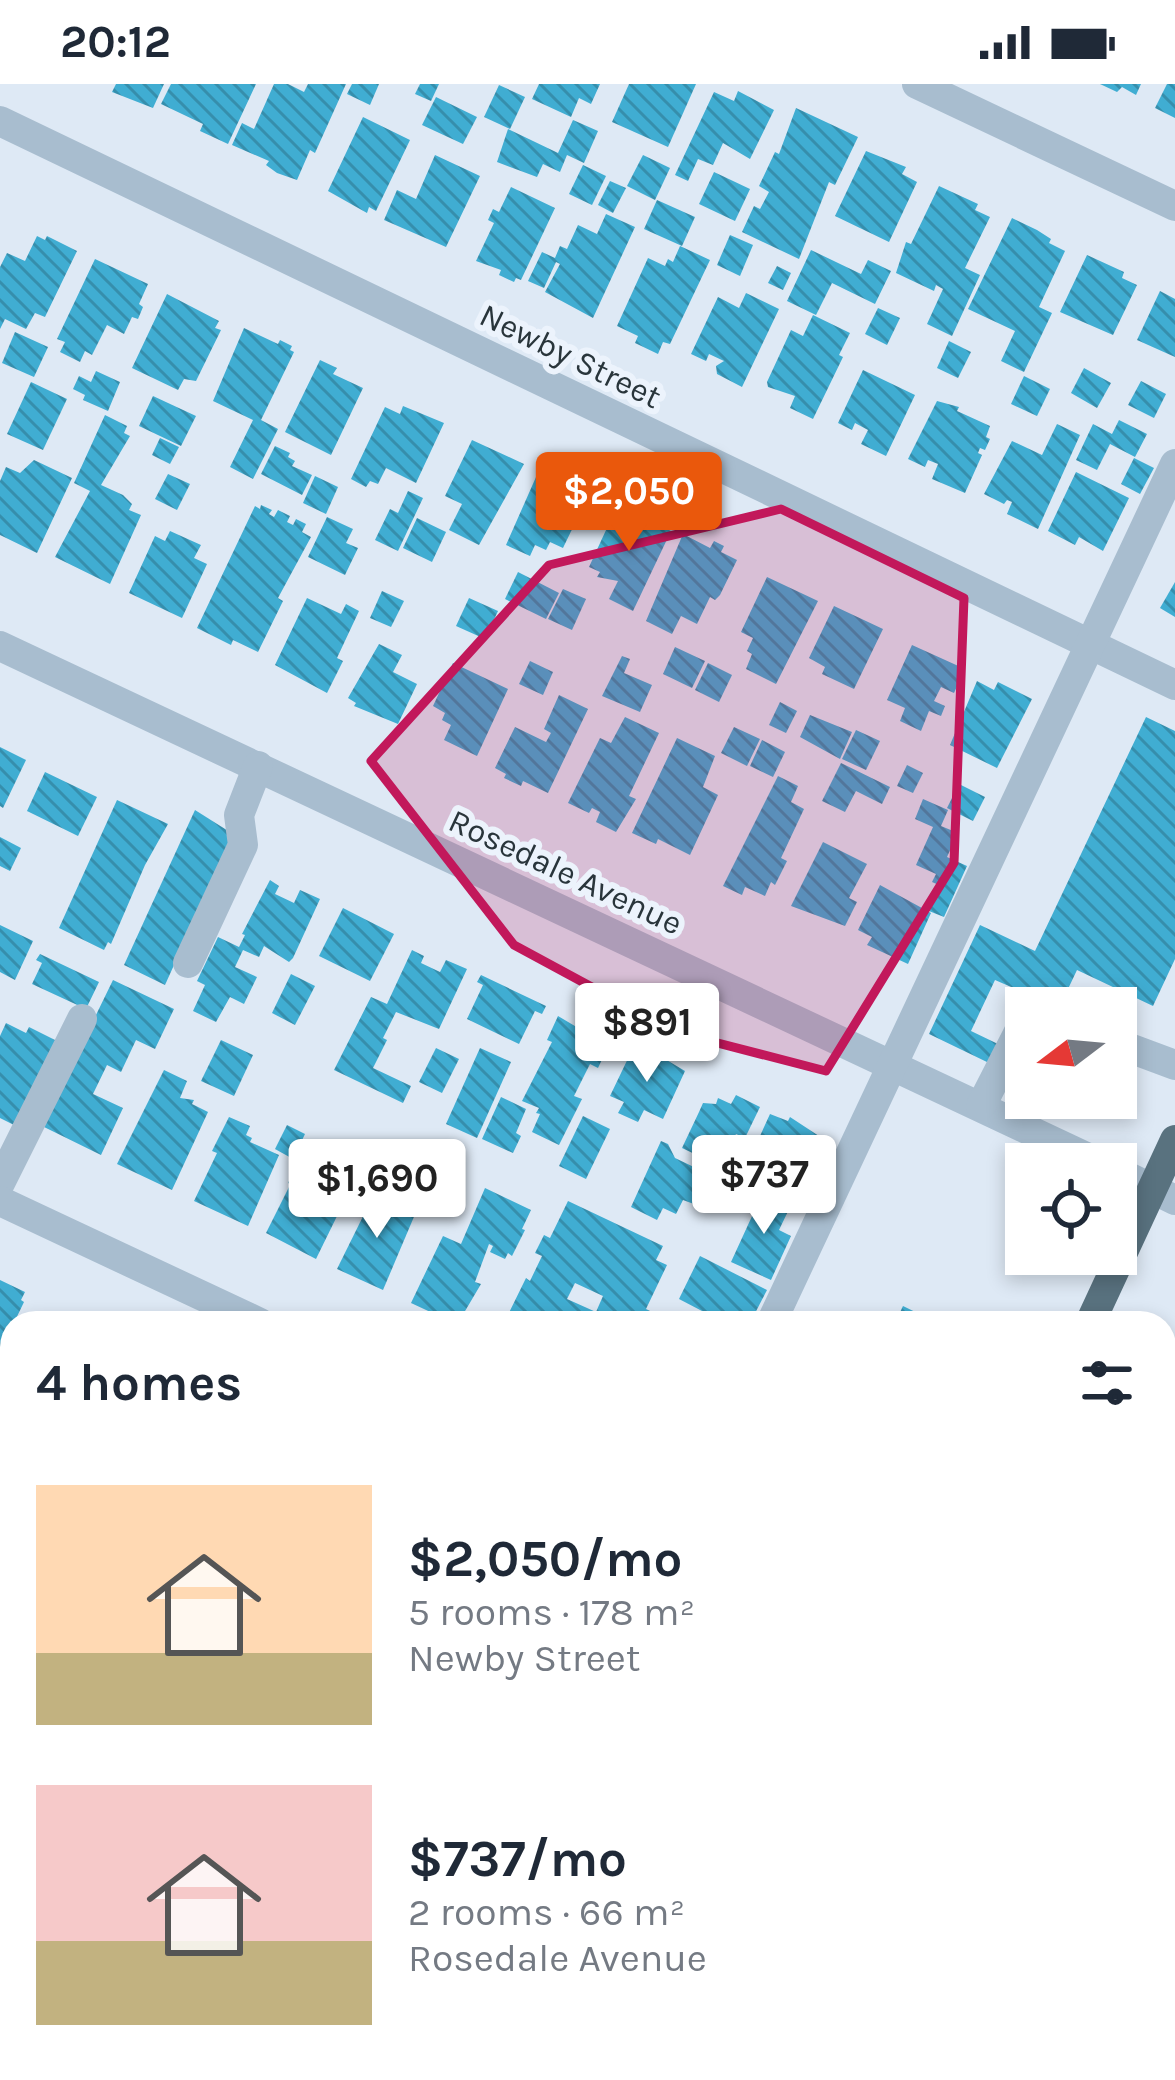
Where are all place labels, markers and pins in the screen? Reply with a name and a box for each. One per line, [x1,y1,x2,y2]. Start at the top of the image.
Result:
pin: $2,050 [531,452,727,554]
pin: $891 [576,983,718,1085]
pin: $737 [693,1135,835,1237]
pin: $1,690 [279,1139,475,1241]

